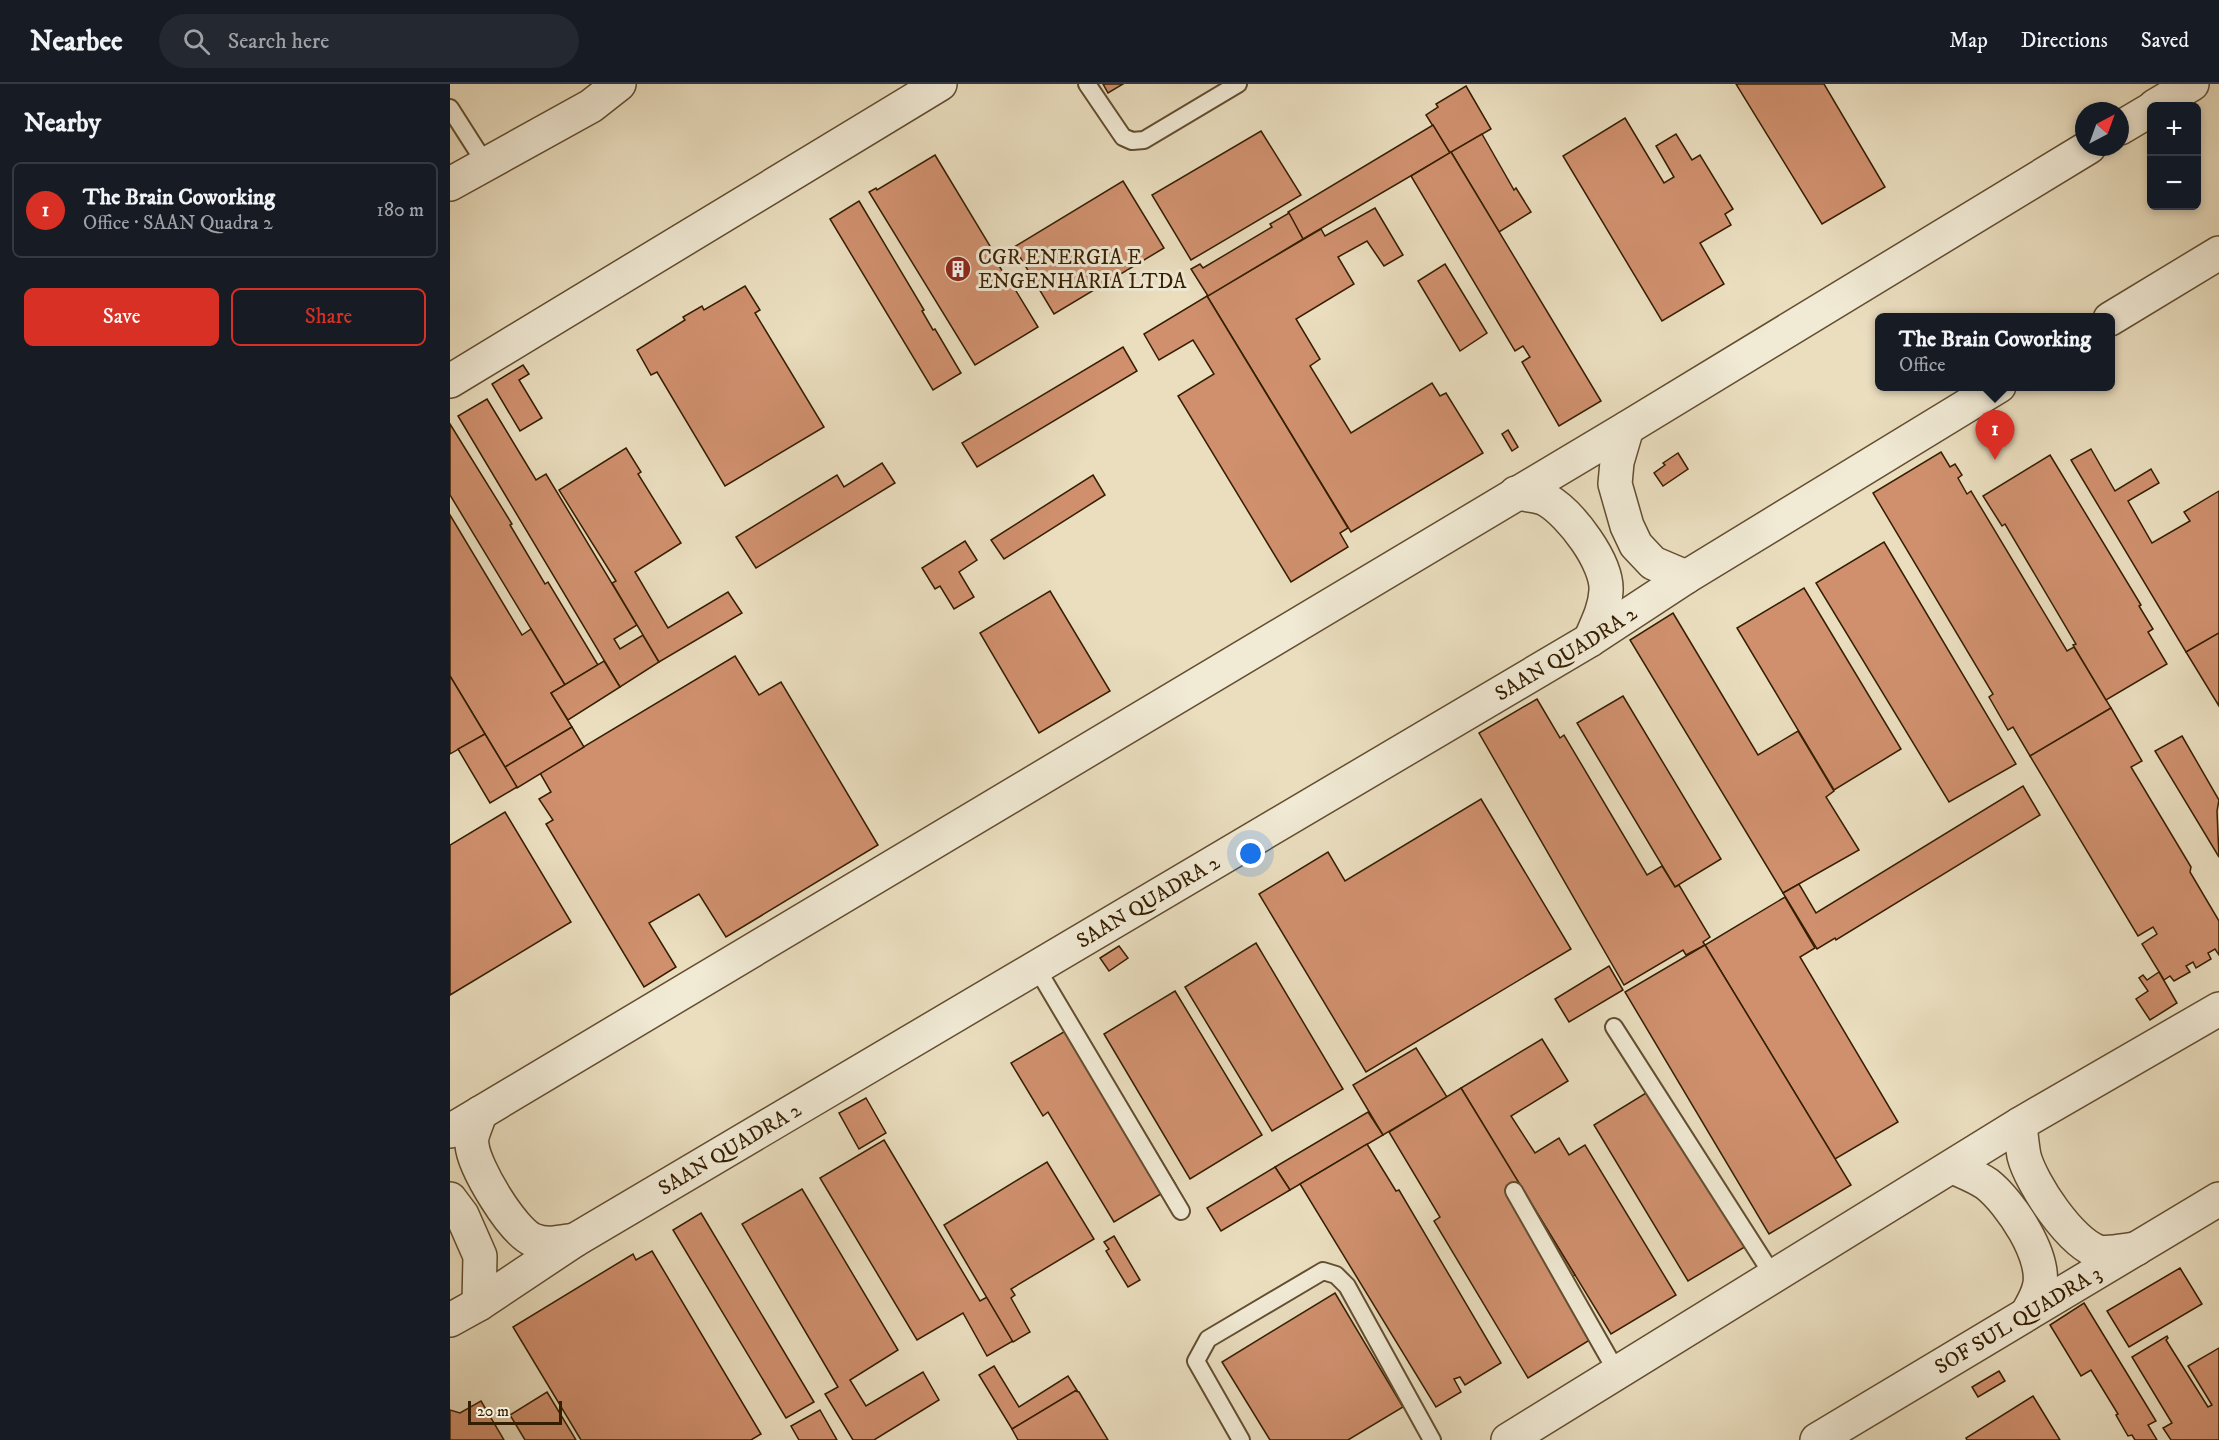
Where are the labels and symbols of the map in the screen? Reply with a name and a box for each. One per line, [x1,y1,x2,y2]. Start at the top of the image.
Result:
north arrow [2075,102,2129,156]
place label: CGR ENERGIA E ENGENHARIA LTDA [978,245,1187,295]
building icon: CGR ENERGIA E ENGENHARIA LTDA [943,254,973,284]
pin: 1 [1976,410,2014,460]
street label: SAAN QUADRA 2 [1491,600,1643,707]
your location [1236,839,1265,868]
street label: SAAN QUADRA 2 [1072,850,1225,955]
street label: SAAN QUADRA 2 [654,1097,807,1202]
street label: SOF SUL QUADRA 3 [1930,1261,2106,1380]
scale bar [468,1398,562,1426]

